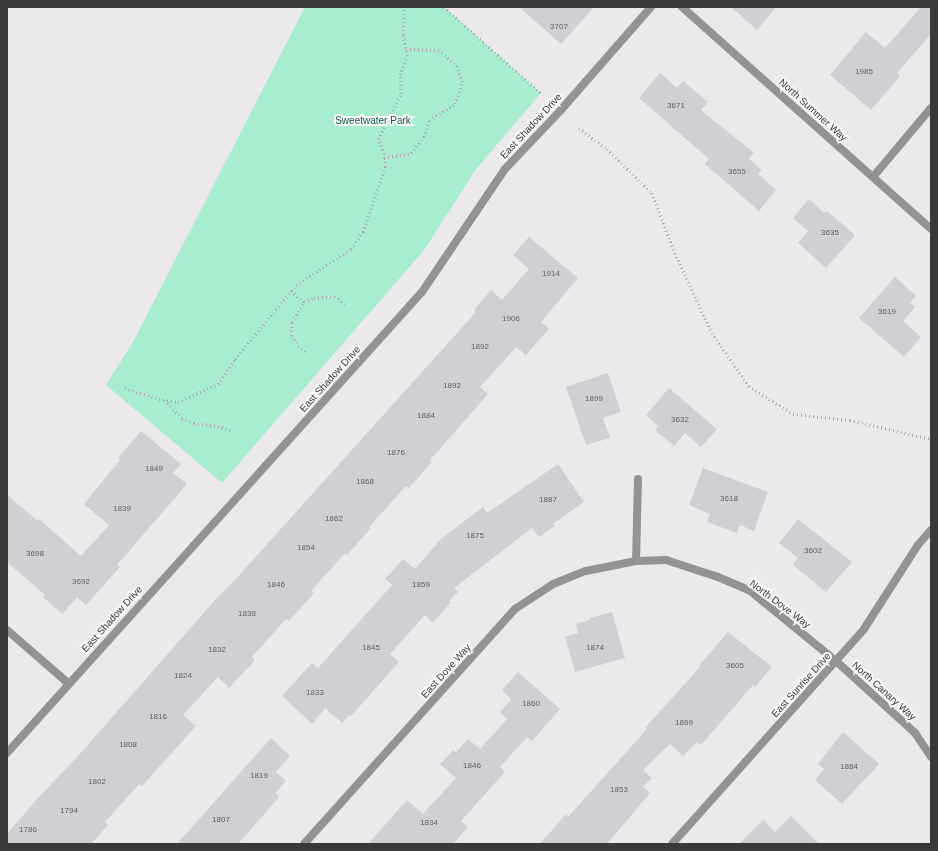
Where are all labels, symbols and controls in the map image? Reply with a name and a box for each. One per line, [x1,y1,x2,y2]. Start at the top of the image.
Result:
house number: 3707 [550,22,568,32]
house number: 1985 [855,67,873,77]
street label: North Summer Way [777,76,849,144]
street label: East Shadow Drive [498,91,564,161]
house number: 3671 [667,101,685,111]
park label: Sweetwater Park [335,115,411,127]
house number: 3655 [728,167,746,177]
house number: 3635 [821,228,839,238]
house number: 1914 [542,269,560,279]
house number: 3619 [878,307,896,317]
house number: 1906 [502,314,520,324]
house number: 1892 [471,342,489,352]
street label: East Shadow Drive [297,343,363,415]
house number: 1892 [443,381,461,391]
house number: 1899 [585,394,603,404]
house number: 1884 [417,411,435,421]
house number: 3632 [671,415,689,425]
house number: 1876 [387,448,405,458]
house number: 1849 [145,464,163,474]
house number: 1868 [356,477,374,487]
house number: 3618 [720,494,738,504]
house number: 1887 [539,495,557,505]
house number: 1839 [113,504,131,514]
house number: 1862 [325,514,343,524]
house number: 1875 [466,531,484,541]
house number: 1854 [297,543,315,553]
house number: 3602 [804,546,822,556]
house number: 3698 [26,549,44,559]
house number: 3692 [72,577,90,587]
street label: North Dove Way [747,577,813,631]
house number: 1846 [267,580,285,590]
house number: 1859 [412,580,430,590]
street label: East Shadow Drive [79,583,145,655]
house number: 1838 [238,609,256,619]
street label: East Dove Way [419,642,473,700]
house number: 1845 [362,643,380,653]
house number: 1874 [586,643,604,653]
house number: 1832 [208,645,226,655]
street label: East Sunrise Drive [769,650,833,720]
street label: North Canary Way [850,659,918,723]
house number: 3605 [726,661,744,671]
house number: 1824 [174,671,192,681]
house number: 1833 [306,688,324,698]
house number: 1860 [522,699,540,709]
house number: 1816 [149,712,167,722]
house number: 1869 [675,718,693,728]
house number: 1808 [119,740,137,750]
house number: 1846 [463,761,481,771]
house number: 1884 [840,762,858,772]
house number: 1819 [250,771,268,781]
house number: 1802 [88,777,106,787]
house number: 1853 [610,785,628,795]
house number: 1794 [60,806,78,816]
house number: 1807 [212,815,230,825]
house number: 1834 [420,818,438,828]
house number: 1786 [19,825,37,835]

